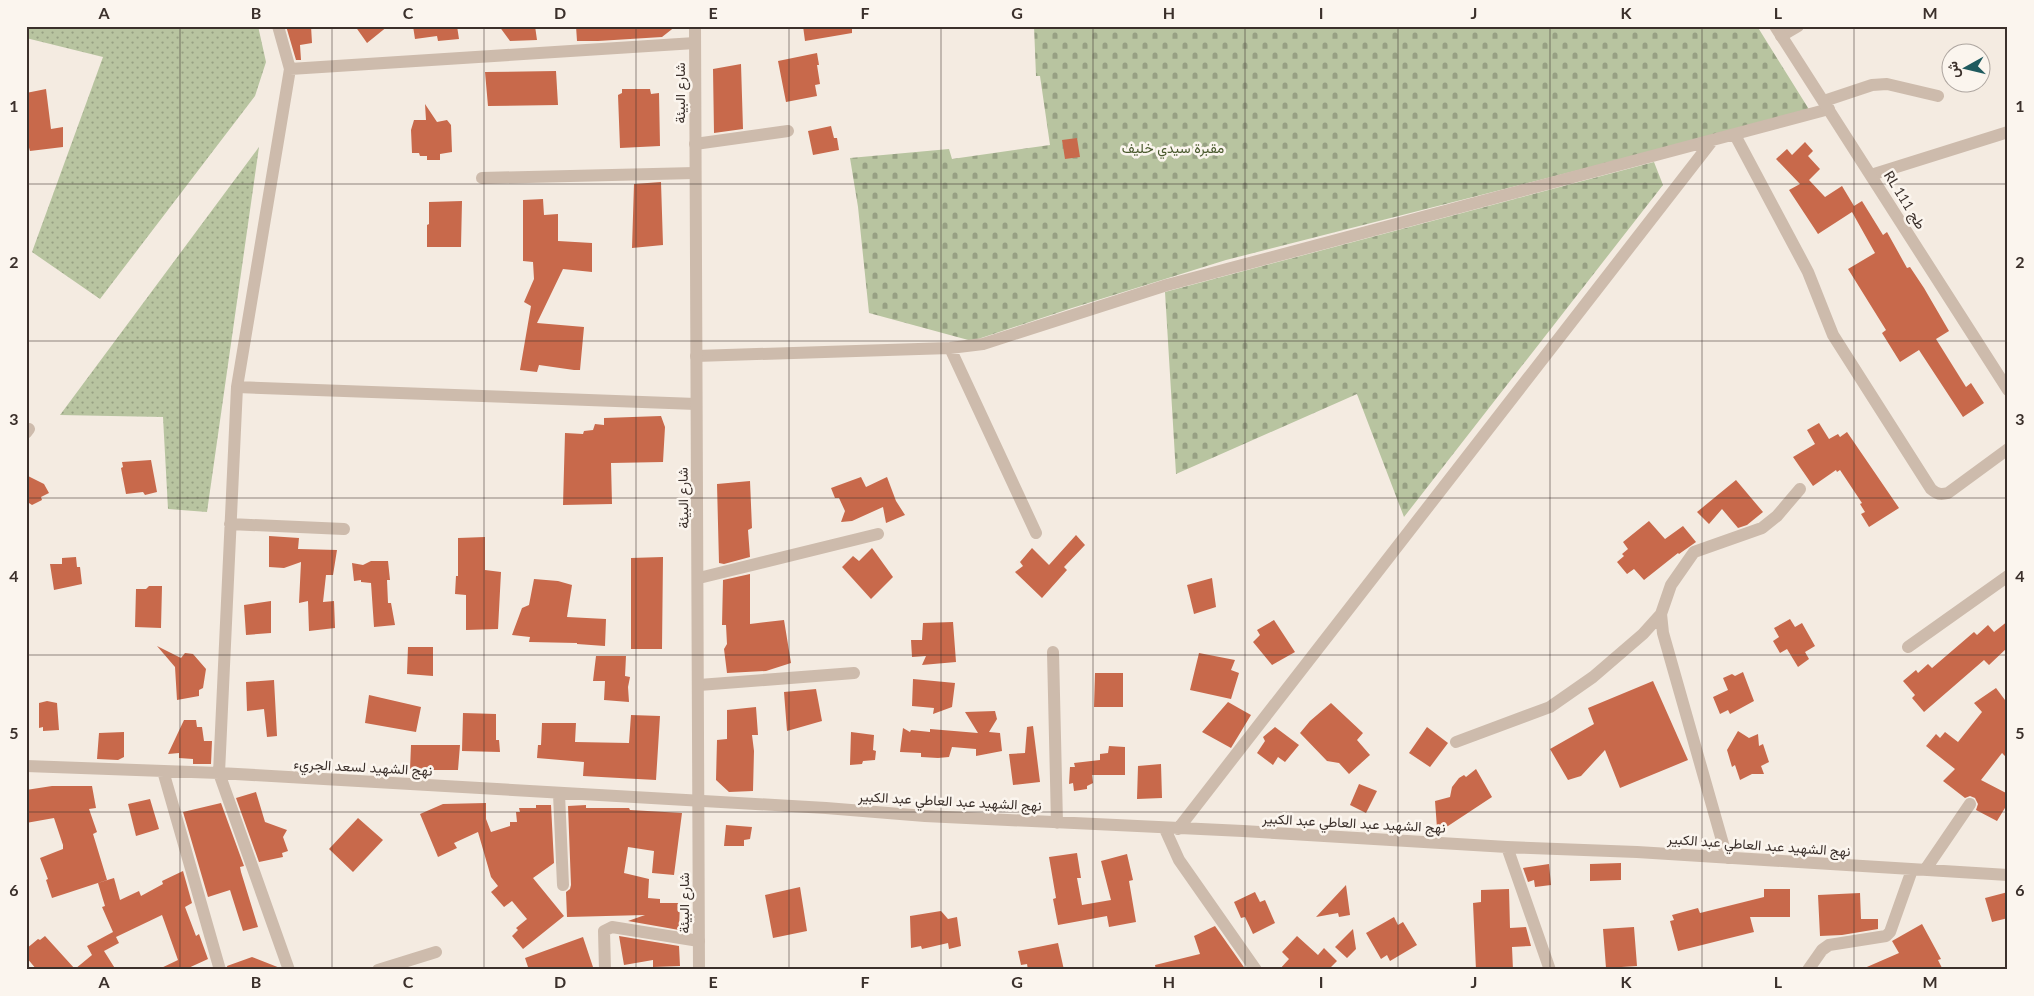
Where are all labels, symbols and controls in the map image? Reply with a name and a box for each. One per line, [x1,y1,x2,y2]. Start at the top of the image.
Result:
text: A [97,3,110,22]
text: B [251,3,261,22]
text: C [403,3,414,22]
text: D [554,3,566,22]
text: E [708,3,718,22]
text: F [860,3,870,22]
text: G [1011,3,1023,22]
text: H [1163,3,1175,22]
text: I [1319,3,1323,22]
text: J [1471,3,1477,22]
text: K [1621,3,1633,22]
text: L [1774,3,1783,22]
text: M [1922,3,1938,22]
north arrow [1942,42,1992,92]
text: ش [1943,60,1963,79]
street label: شارع البيئة [671,62,691,124]
text: 1 [9,96,19,115]
text: 1 [2015,96,2025,115]
park label: مقبرة سيدي خليف [1122,139,1224,160]
street label: RL طج 111 [1878,167,1930,234]
text: 2 [9,252,19,271]
text: 2 [2015,252,2025,271]
text: 3 [9,409,19,428]
text: 3 [2015,409,2025,428]
street label: شارع البيئة [673,467,695,529]
text: 4 [9,566,19,585]
text: 4 [2015,566,2025,585]
text: 5 [9,723,19,742]
text: 5 [2015,723,2025,742]
street label: نهج الشهيد لسعد الجريء [293,754,433,783]
street label: نهج الشهيد عبد العاطي عبد الكبير [857,787,1042,818]
street label: نهج الشهيد عبد العاطي عبد الكبير [1261,809,1446,840]
street label: نهج الشهيد عبد العاطي عبد الكبير [1666,830,1851,863]
street label: شارع البيئة [675,872,695,934]
text: 6 [9,880,19,899]
text: 6 [2015,880,2025,899]
text: A [97,972,110,991]
text: B [251,972,261,991]
text: C [403,972,414,991]
text: D [554,972,566,991]
text: E [708,972,718,991]
text: F [860,972,870,991]
text: G [1011,972,1023,991]
text: H [1163,972,1175,991]
text: I [1319,972,1323,991]
text: J [1471,972,1477,991]
text: K [1621,972,1633,991]
text: L [1774,972,1783,991]
text: M [1922,972,1938,991]

